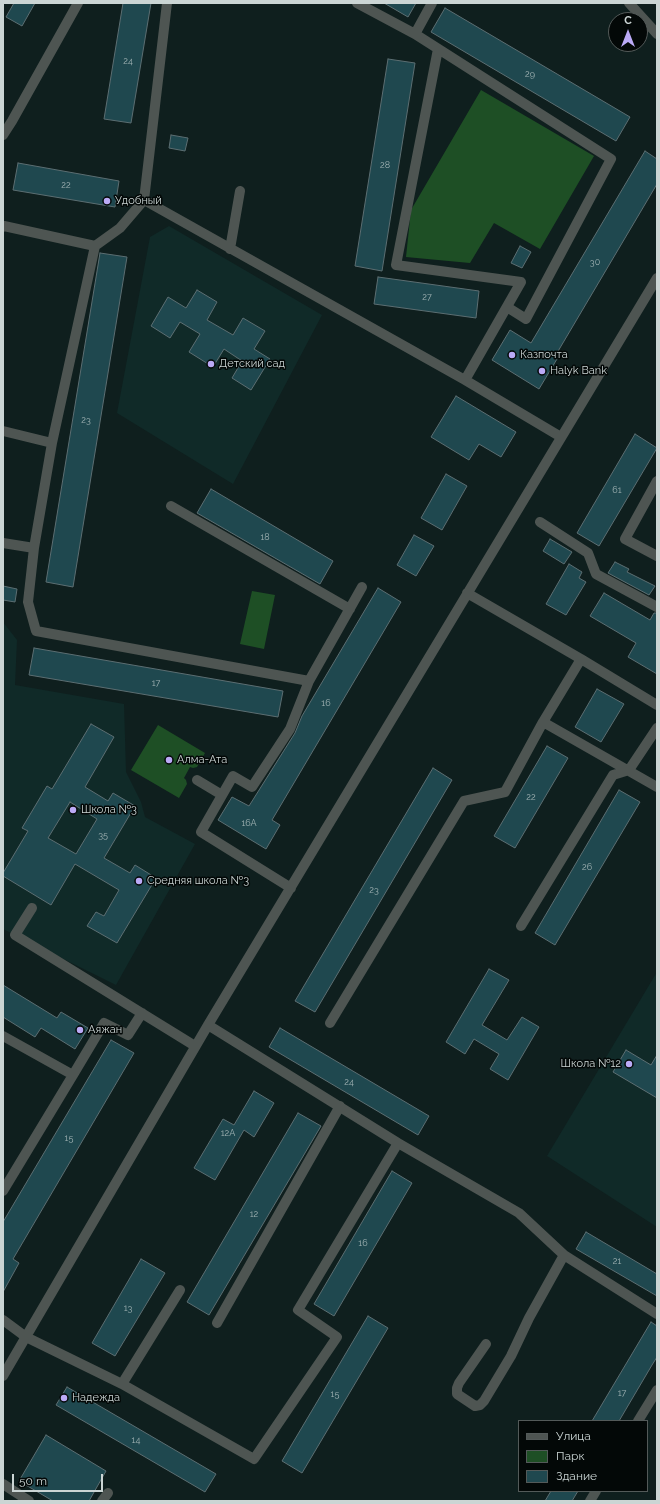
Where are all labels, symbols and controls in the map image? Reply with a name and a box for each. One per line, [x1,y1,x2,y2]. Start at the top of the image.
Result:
north arrow [608,12,648,52]
text: С [624,14,632,27]
house number: 24 [123,56,133,66]
house number: 29 [525,69,535,79]
house number: 28 [380,160,390,170]
house number: 22 [61,180,71,190]
place label: Удобный [115,194,162,208]
marker: Удобный [102,196,112,206]
house number: 30 [590,257,600,267]
house number: 27 [422,292,432,302]
place label: Казпочта [520,348,568,362]
marker: Казпочта [507,350,517,360]
place label: Детский сад [219,357,285,371]
marker: Детский сад [206,359,216,369]
place label: Halyk Bank [550,364,607,378]
marker: Halyk Bank [537,366,547,376]
house number: 23 [81,415,91,425]
house number: 61 [612,485,622,495]
house number: 18 [260,532,270,542]
house number: 17 [152,678,160,688]
house number: 16 [321,698,331,708]
place label: Алма-Ата [177,753,227,767]
marker: Алма-Ата [164,755,174,765]
house number: 22 [526,792,536,802]
place label: Школа №3 [81,803,137,817]
marker: Школа №3 [68,805,78,815]
house number: 16А [241,818,257,828]
house number: 35 [98,830,108,840]
house number: 26 [582,862,592,872]
place label: Средняя школа №3 [147,874,249,888]
marker: Средняя школа №3 [134,876,144,886]
house number: 23 [369,885,379,895]
place label: Аяжан [88,1023,122,1037]
marker: Аяжан [75,1025,85,1035]
place label: Школа №12 [561,1057,621,1071]
marker: Школа №12 [624,1059,634,1069]
house number: 24 [344,1077,354,1087]
house number: 12А [221,1128,235,1138]
house number: 15 [65,1133,73,1143]
house number: 12 [250,1209,258,1219]
house number: 16 [358,1238,368,1248]
house number: 21 [613,1256,621,1266]
house number: 13 [124,1303,132,1313]
house number: 17 [618,1388,626,1398]
house number: 15 [331,1389,339,1399]
place label: Надежда [72,1391,120,1405]
marker: Надежда [59,1393,69,1403]
legend [518,1420,648,1492]
text: Улица [556,1429,591,1443]
house number: 14 [132,1435,140,1445]
text: Парк [556,1449,585,1463]
scale bar [14,1466,105,1492]
text: Здание [556,1469,597,1483]
text: 50 m [19,1474,47,1488]

